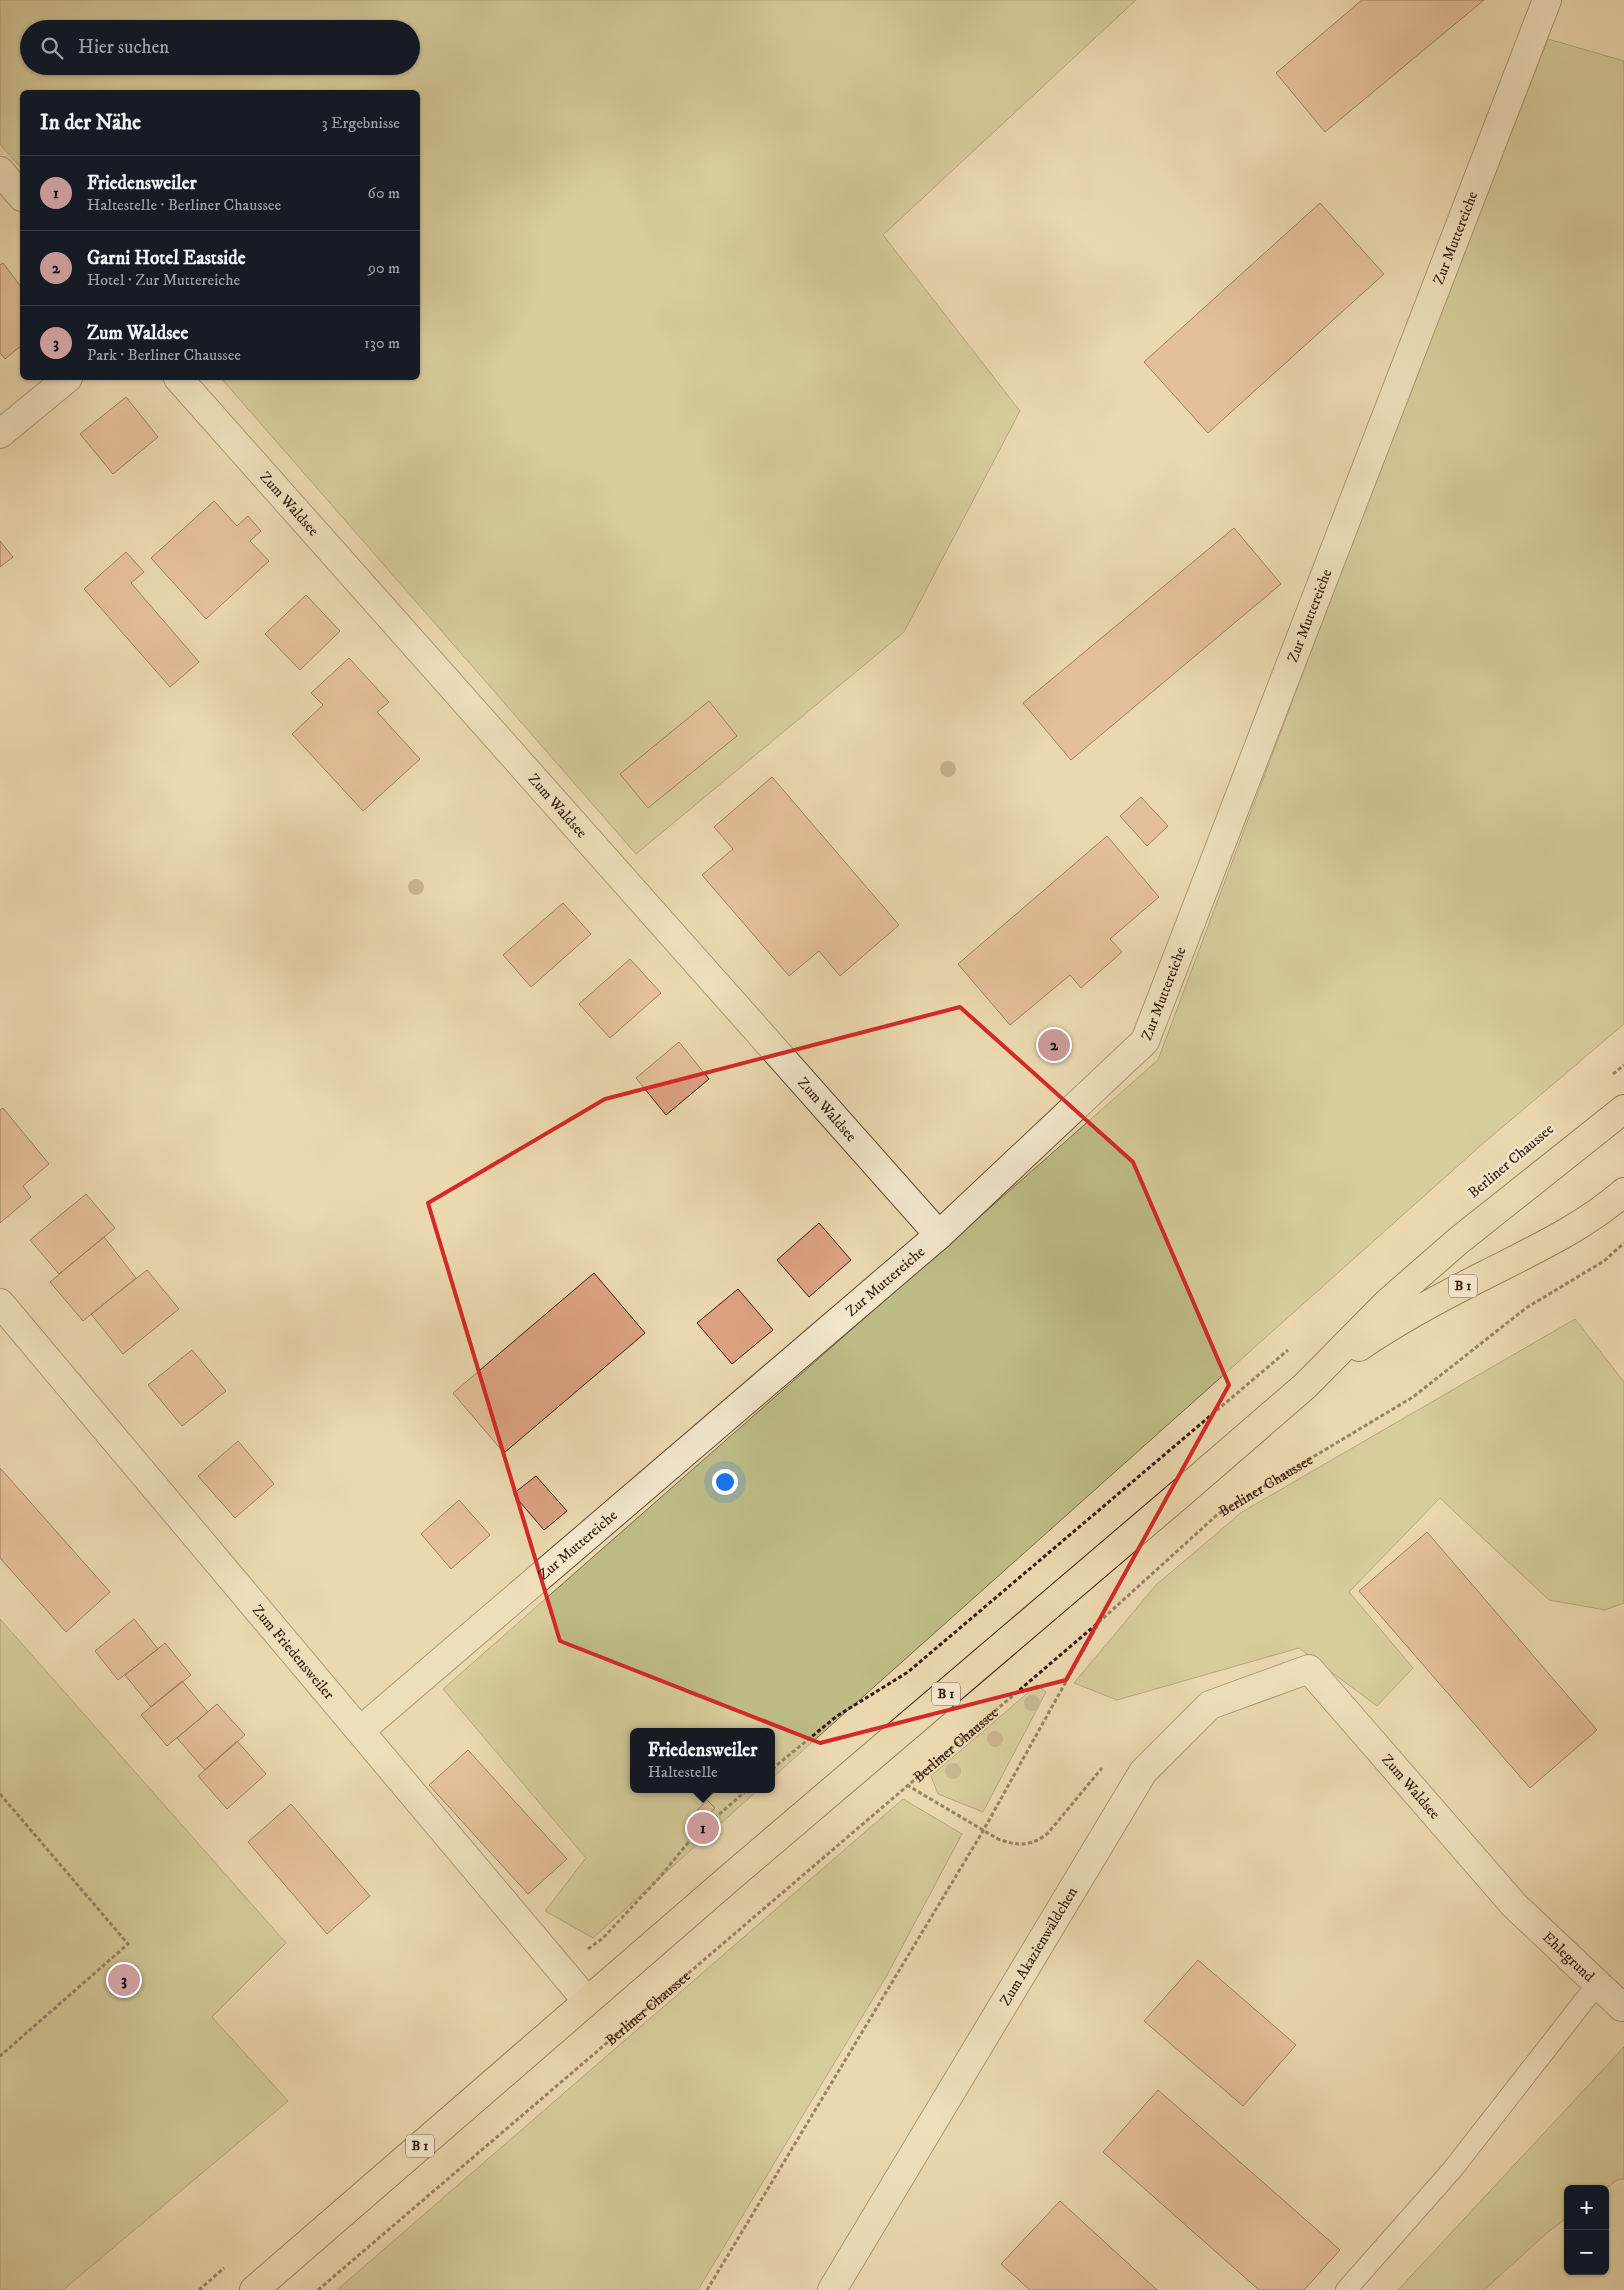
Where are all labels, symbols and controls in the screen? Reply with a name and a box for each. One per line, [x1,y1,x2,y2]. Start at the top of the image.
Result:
search box [20,20,420,75]
icon: search [38,34,66,62]
text: Hier suchen [78,36,169,59]
text: In der Nähe [40,110,141,136]
text: 3 Ergebnisse [322,113,400,133]
text: Friedensweiler [87,172,197,195]
text: 1 [53,183,59,203]
text: 60 m [368,183,400,203]
street label: Zur Muttereiche [1429,188,1482,287]
text: Haltestelle · Berliner Chaussee [87,195,281,215]
text: Garni Hotel Eastside [87,247,246,270]
text: 2 [52,258,60,278]
text: 90 m [368,258,400,278]
text: Hotel · Zur Muttereiche [87,270,240,290]
text: Zum Waldsee [87,322,188,345]
text: 3 [53,333,59,353]
text: 130 m [364,333,400,353]
text: Park · Berliner Chaussee [87,345,241,365]
street label: Zum Waldsee [256,467,323,540]
street label: Zur Muttereiche [1283,566,1336,665]
street label: Zum Waldsee [524,769,591,842]
street label: Zur Muttereiche [1137,944,1190,1043]
pin: 2 [1038,1026,1070,1064]
street label: Zum Waldsee [794,1073,861,1146]
street label: Berliner Chaussee [1464,1120,1558,1202]
street label: Zur Muttereiche [841,1242,929,1320]
road number: B 1 [1449,1274,1477,1298]
street label: Berliner Chaussee [1215,1450,1316,1521]
your location [712,1469,738,1495]
street label: Zur Muttereiche [534,1505,621,1584]
street label: Zum Friedensweiler [248,1601,339,1704]
road number: B 1 [932,1682,960,1706]
street label: Berliner Chaussee [909,1703,1002,1786]
popup [630,1728,775,1793]
text: Friedensweiler [648,1739,757,1762]
street label: Zum Waldsee [1378,1750,1445,1823]
text: Haltestelle [648,1762,718,1782]
pin: 1 [687,1809,719,1847]
street label: Zum Akazienwäldchen [995,1883,1082,2009]
street label: Ehlegrund [1539,1927,1599,1986]
pin: 3 [108,1961,140,1999]
street label: Berliner Chaussee [601,1966,694,2050]
road number: B 1 [406,2134,434,2158]
map controls [1564,2185,1609,2275]
button: + [1564,2185,1609,2230]
button: − [1564,2230,1609,2275]

